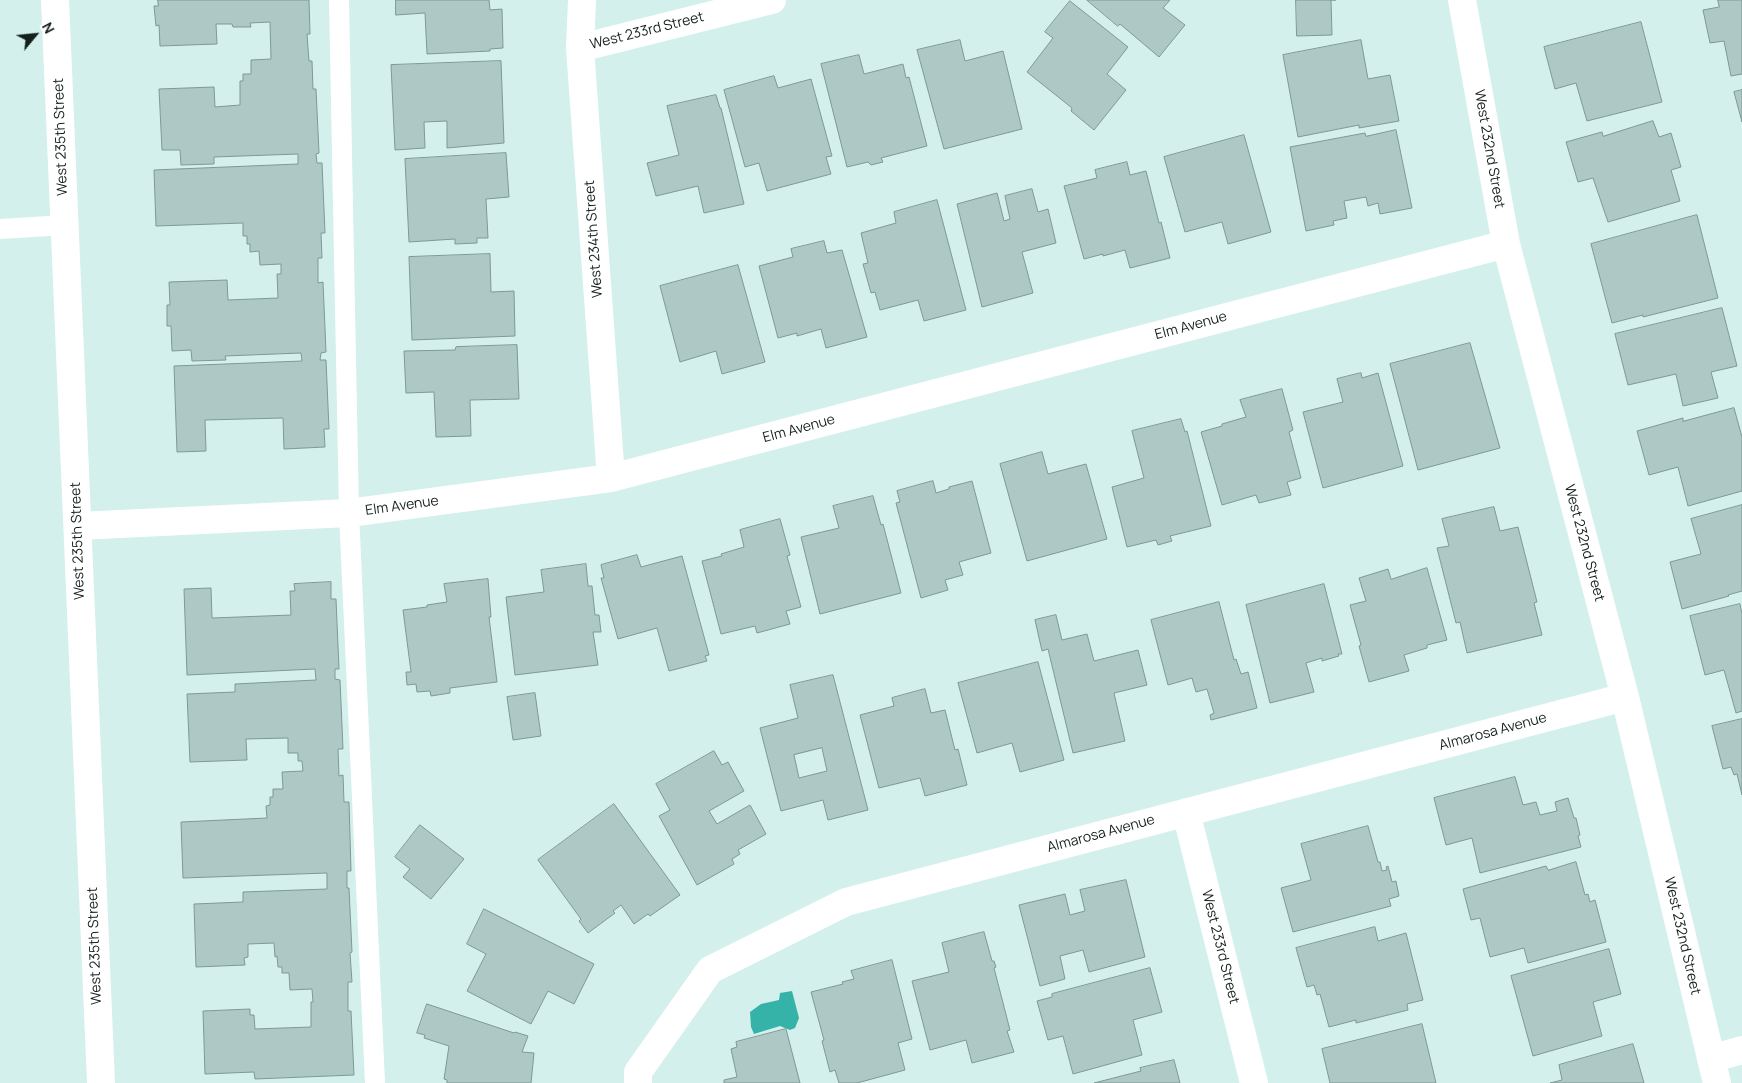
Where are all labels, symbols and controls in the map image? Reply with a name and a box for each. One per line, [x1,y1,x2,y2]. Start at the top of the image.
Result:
street label: West 233rd Street [588,9,706,53]
north arrow [10,10,60,60]
text: N [38,19,59,37]
street label: West 235th Street [51,78,71,196]
street label: West 232nd Street [1470,88,1508,210]
street label: West 234th Street [582,180,606,298]
street label: Elm Avenue [1153,308,1229,344]
street label: Elm Avenue [761,411,837,447]
street label: West 235th Street [68,482,88,600]
street label: West 232nd Street [1560,483,1608,603]
street label: Elm Avenue [364,493,440,519]
street label: Almarosa Avenue [1437,710,1549,754]
street label: Almarosa Avenue [1045,812,1157,856]
street label: West 232nd Street [1660,875,1704,997]
street label: West 235th Street [85,887,105,1005]
street label: West 233rd Street [1198,888,1242,1006]

